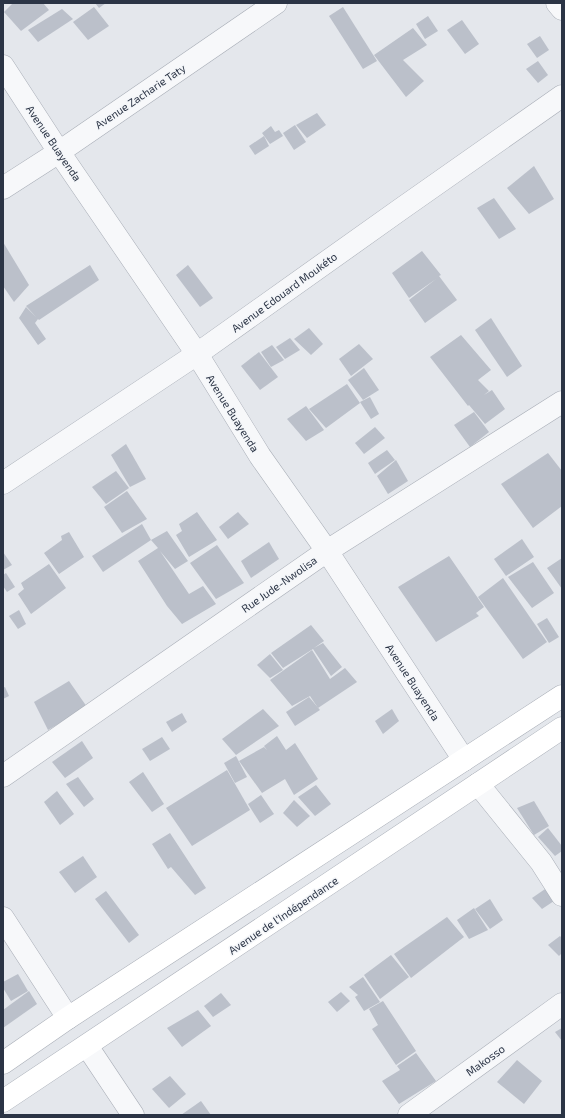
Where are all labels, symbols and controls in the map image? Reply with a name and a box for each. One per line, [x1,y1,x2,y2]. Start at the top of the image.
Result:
street label: Avenue Zacharie Taty [92,61,188,131]
street label: Avenue Buayenda [24,103,84,183]
street label: Avenue Edouard Moukéto [229,249,339,335]
street label: Avenue Buayenda [204,372,262,454]
street label: Rue Jude-Nwolisa [239,553,319,615]
street label: Avenue Buayenda [383,641,443,723]
street label: Avenue de l'Indépendance [226,873,340,957]
street label: Makosso [463,1042,507,1078]

